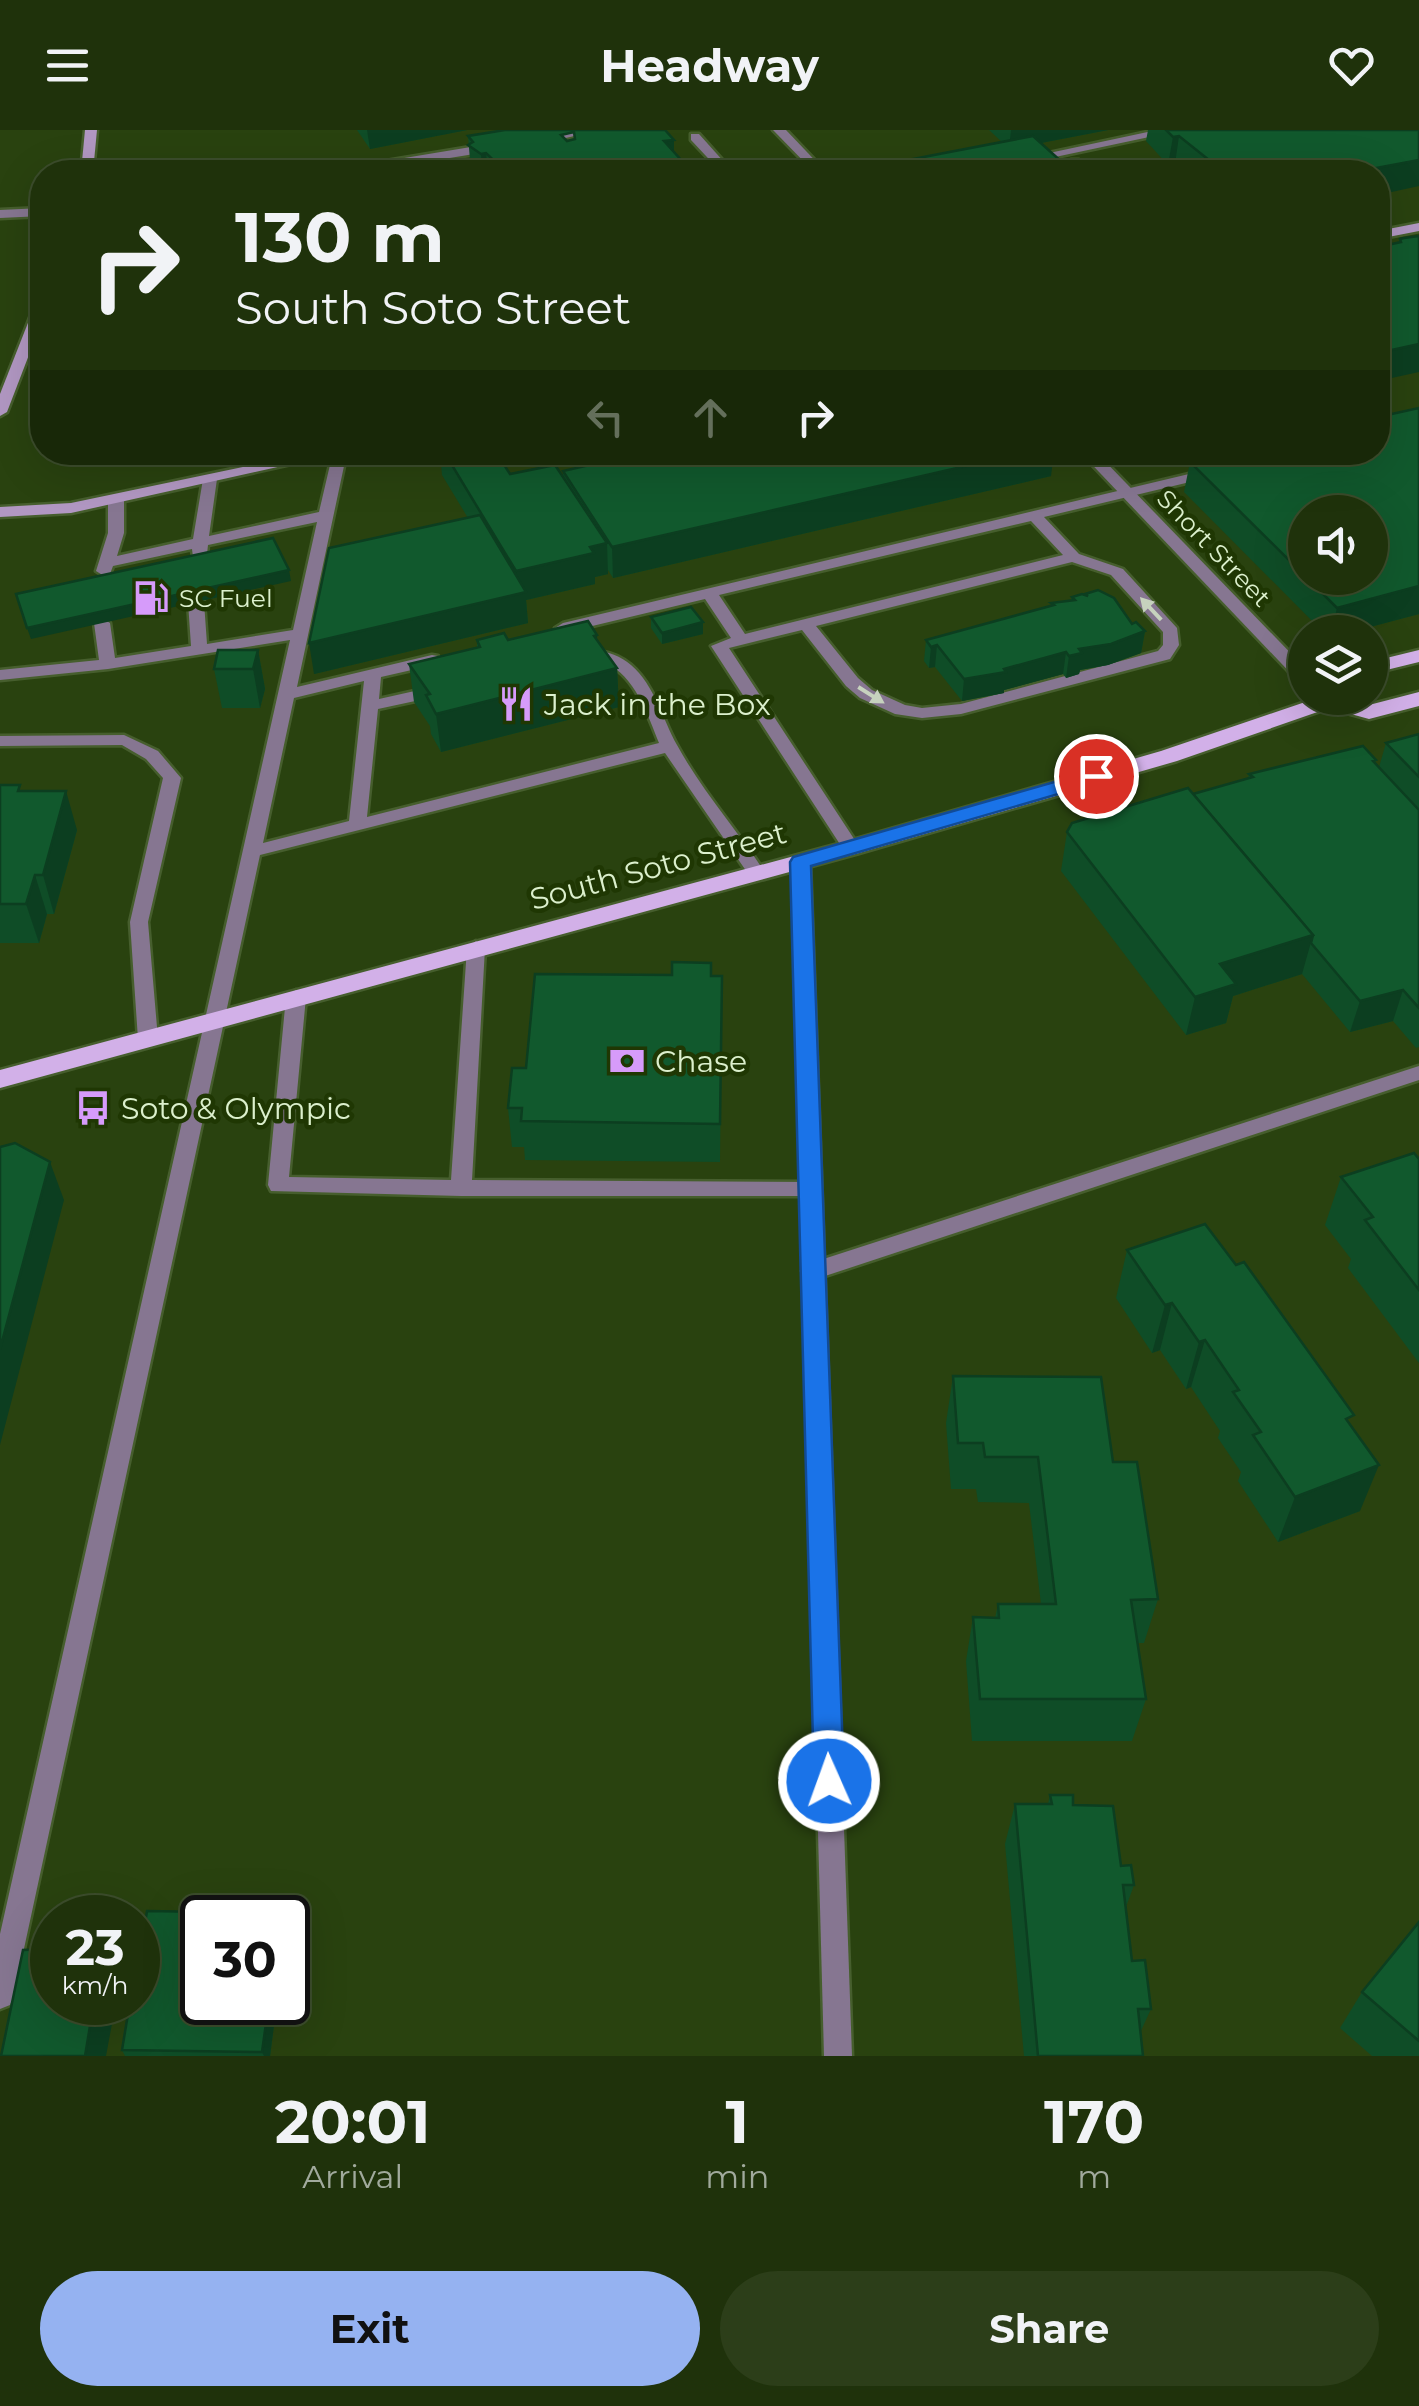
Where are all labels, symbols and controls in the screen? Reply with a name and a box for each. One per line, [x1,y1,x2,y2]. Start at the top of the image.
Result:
icon: menu [40,38,95,93]
text: Headway [600,38,819,93]
icon: heart [1324,38,1379,93]
text: 130 m [235,194,445,280]
icon: right [70,200,200,330]
text: South Soto Street [235,280,631,335]
icon: left [578,390,633,445]
icon: ahead [683,390,738,445]
icon: right [788,390,843,445]
street label: Short Street [1151,483,1277,613]
map controls [1288,495,1388,715]
button: sound [1288,495,1388,595]
fuel station icon: SC Fuel [132,579,170,617]
place label: SC Fuel [179,583,273,613]
one-way arrow [1140,597,1163,621]
button: layers [1288,615,1388,715]
restaurant icon: Jack in the Box [497,685,535,723]
one-way arrow [858,685,885,704]
place label: Jack in the Box [543,686,771,723]
pin [1054,734,1139,819]
icon: arrive [1069,749,1124,804]
street label: South Soto Street [526,814,790,918]
bank icon: Chase [608,1042,646,1080]
place label: Chase [655,1043,747,1080]
bus stop icon: Soto & Olympic [74,1089,112,1127]
place label: Soto & Olympic [121,1090,351,1127]
position arrow [777,1729,881,1833]
speed limit sign: 30 [180,1895,310,2025]
text: 23 [65,1917,125,1978]
text: km/h [62,1970,128,2000]
text: 20:01 [275,2085,431,2158]
text: 1 [726,2085,749,2158]
text: 170 [1044,2085,1144,2158]
text: Arrival [302,2157,403,2196]
text: min [705,2157,769,2196]
text: m [1077,2157,1111,2196]
button: Exit [40,2271,700,2386]
button: Share [720,2271,1379,2386]

